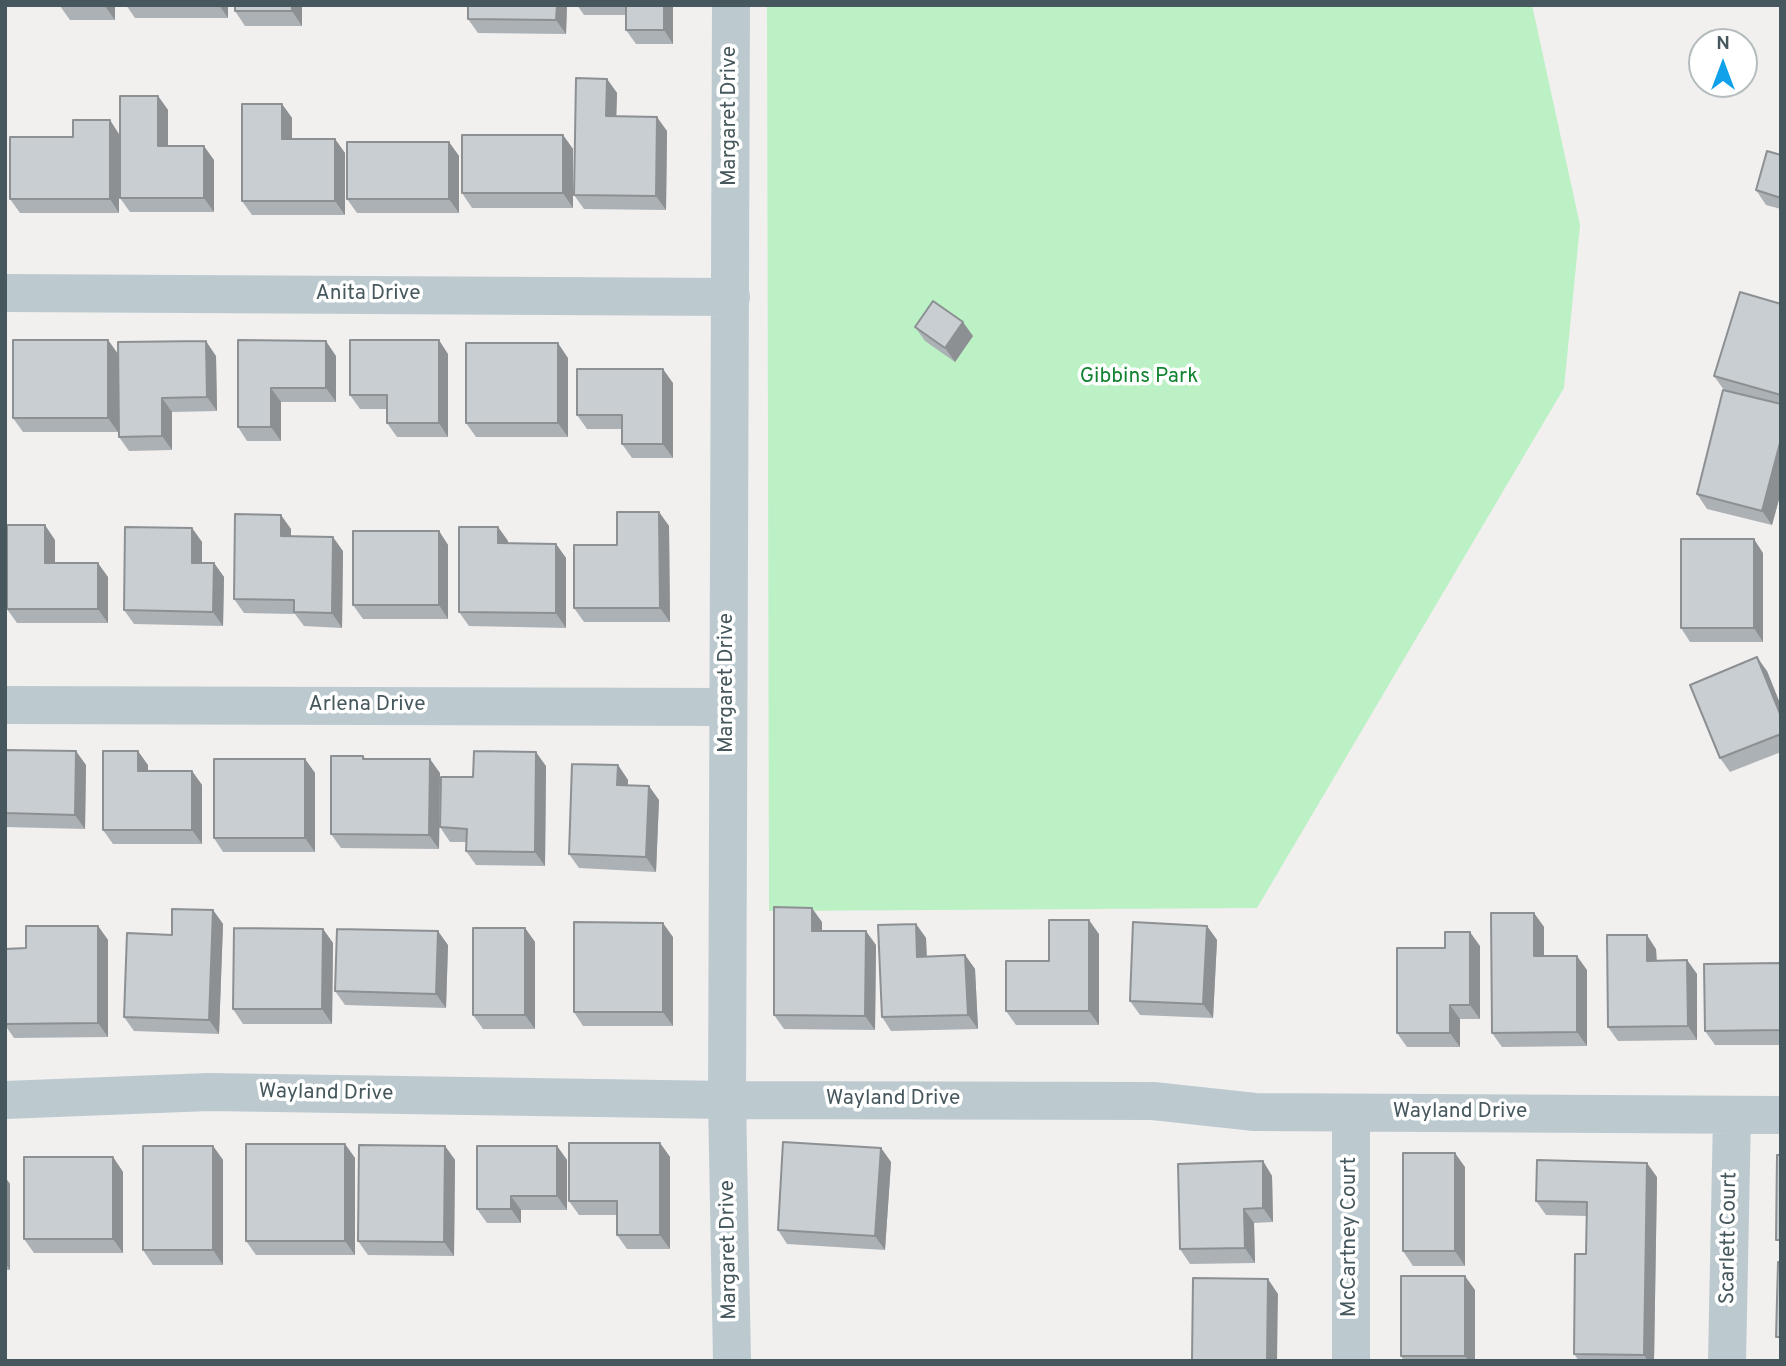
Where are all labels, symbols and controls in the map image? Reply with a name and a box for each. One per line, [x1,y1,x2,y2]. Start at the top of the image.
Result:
north arrow [1688,28,1758,98]
text: N [1716,32,1730,56]
street label: Margaret Drive [718,46,744,186]
street label: Anita Drive [316,282,420,308]
park label: Gibbins Park [1080,365,1198,391]
street label: Margaret Drive [715,613,741,753]
street label: Arlena Drive [309,693,425,719]
street label: Wayland Drive [258,1080,394,1108]
street label: Wayland Drive [826,1087,960,1113]
street label: Wayland Drive [1393,1100,1527,1126]
street label: McCartney Court [1338,1157,1364,1317]
street label: Scarlett Court [1716,1171,1744,1305]
street label: Margaret Drive [716,1180,744,1320]

